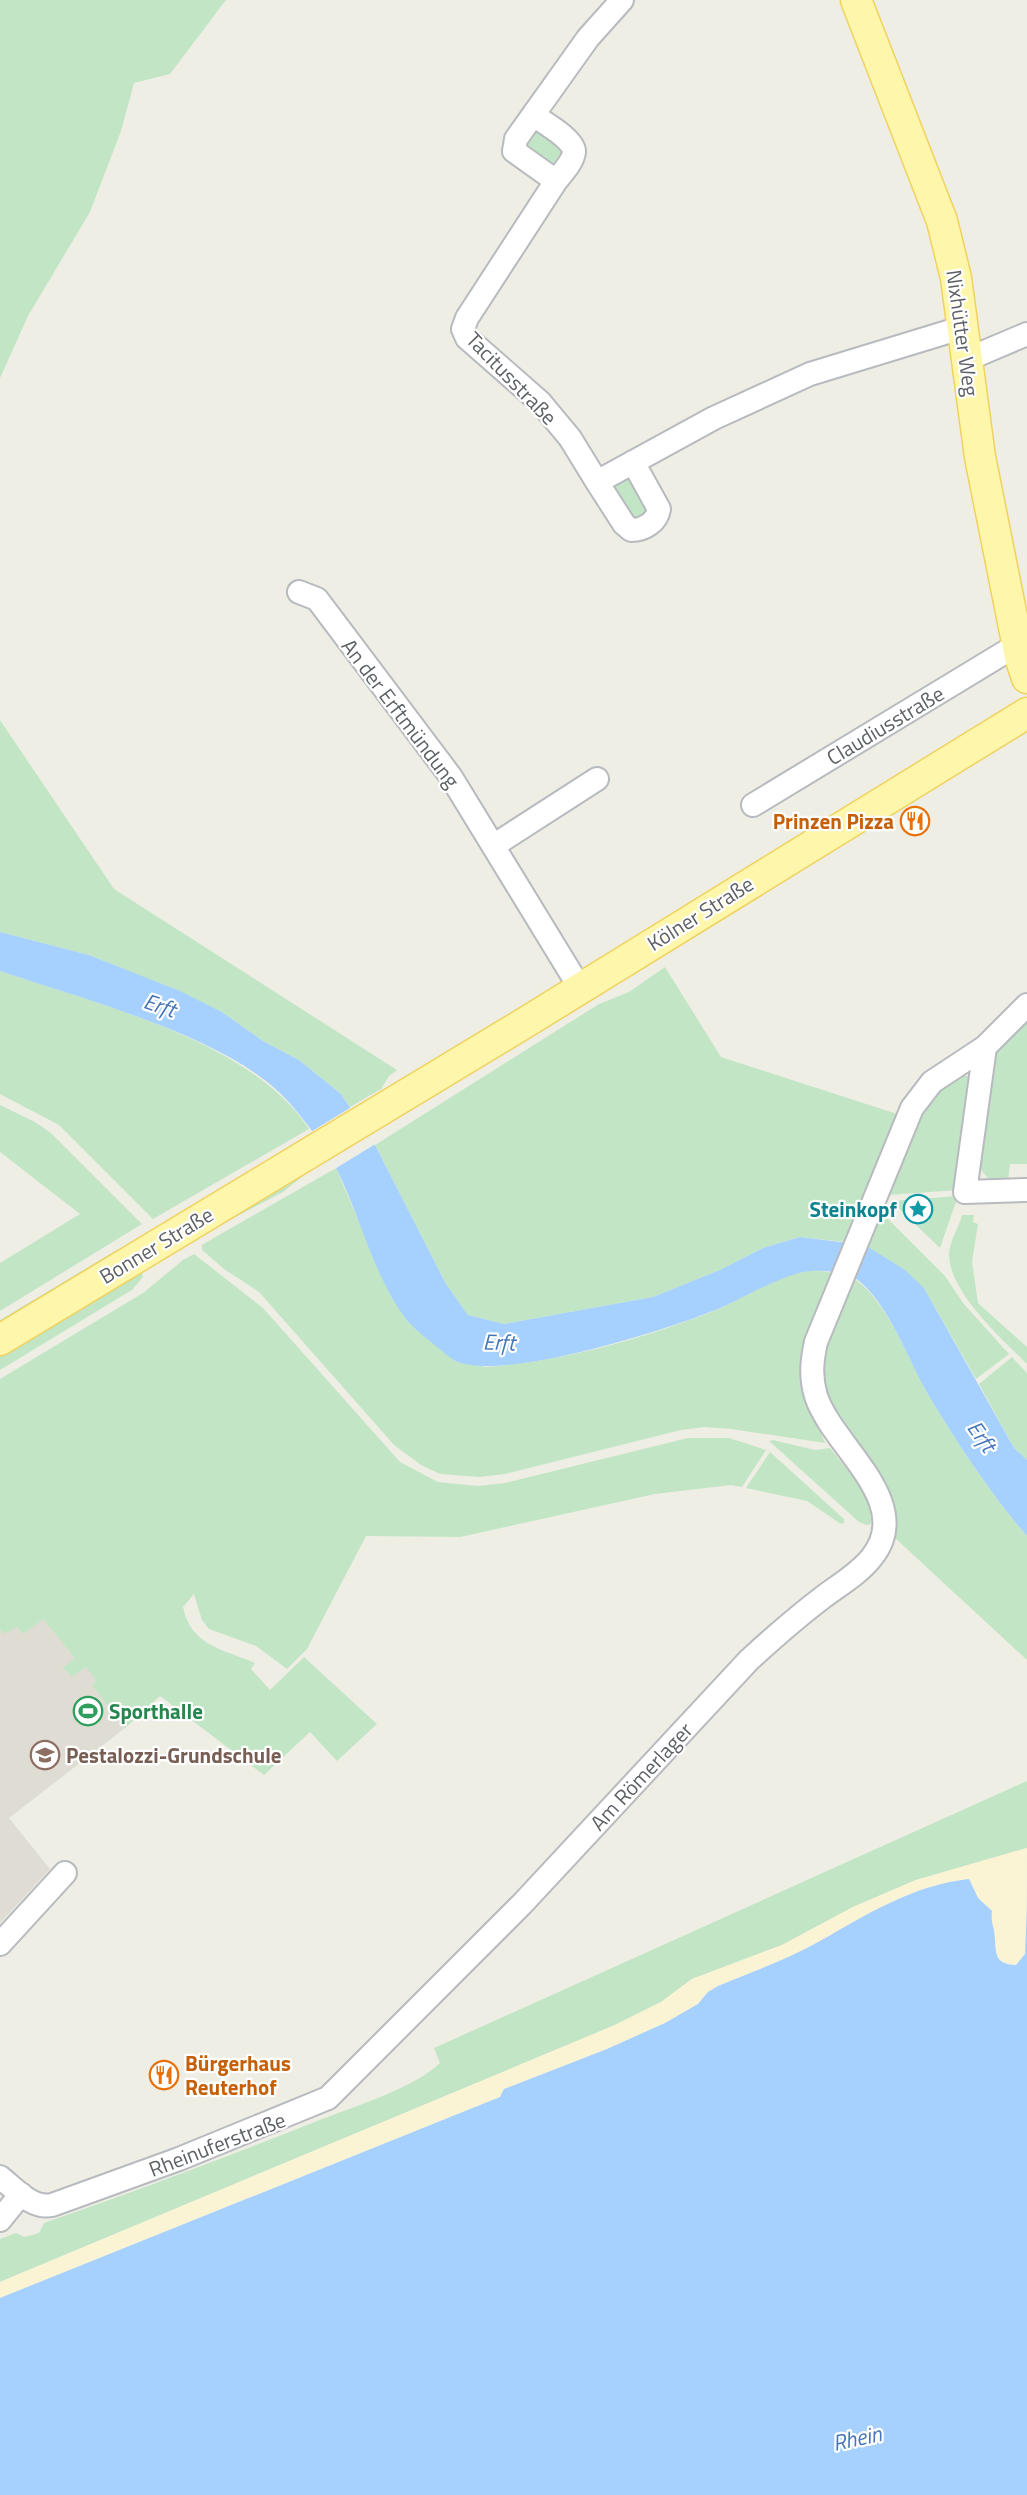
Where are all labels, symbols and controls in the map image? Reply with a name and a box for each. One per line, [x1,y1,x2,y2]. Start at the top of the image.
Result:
street label: Nixhütter Weg [938,268,988,399]
street label: Tacitusstraße [459,324,565,432]
street label: An der Erftmündung [334,632,468,794]
street label: Claudiusstraße [820,677,950,773]
place label: Prinzen Pizza [773,805,894,837]
restaurant icon: Prinzen Pizza [899,805,931,837]
street label: Kölner Straße [640,868,760,958]
water label: Erft [139,984,183,1027]
place label: Steinkopf [810,1193,897,1225]
place icon: Steinkopf [902,1193,934,1225]
street label: Bonner Straße [93,1198,219,1292]
water label: Erft [482,1324,519,1360]
water label: Erft [959,1413,1007,1461]
sports icon: Sporthalle [72,1695,104,1727]
place label: Sporthalle [109,1695,203,1727]
street label: Am Römerlager [582,1715,700,1837]
school or university icon: Pestalozzi-Grundschule [29,1739,61,1771]
place label: Pestalozzi-Grundschule [66,1739,282,1771]
place label: Bürgerhaus Reuterhof [185,2047,291,2103]
restaurant icon: Bürgerhaus Reuterhof [148,2059,180,2091]
street label: Rheinuferstraße [144,2103,290,2185]
water label: Rhein [829,2416,886,2460]

